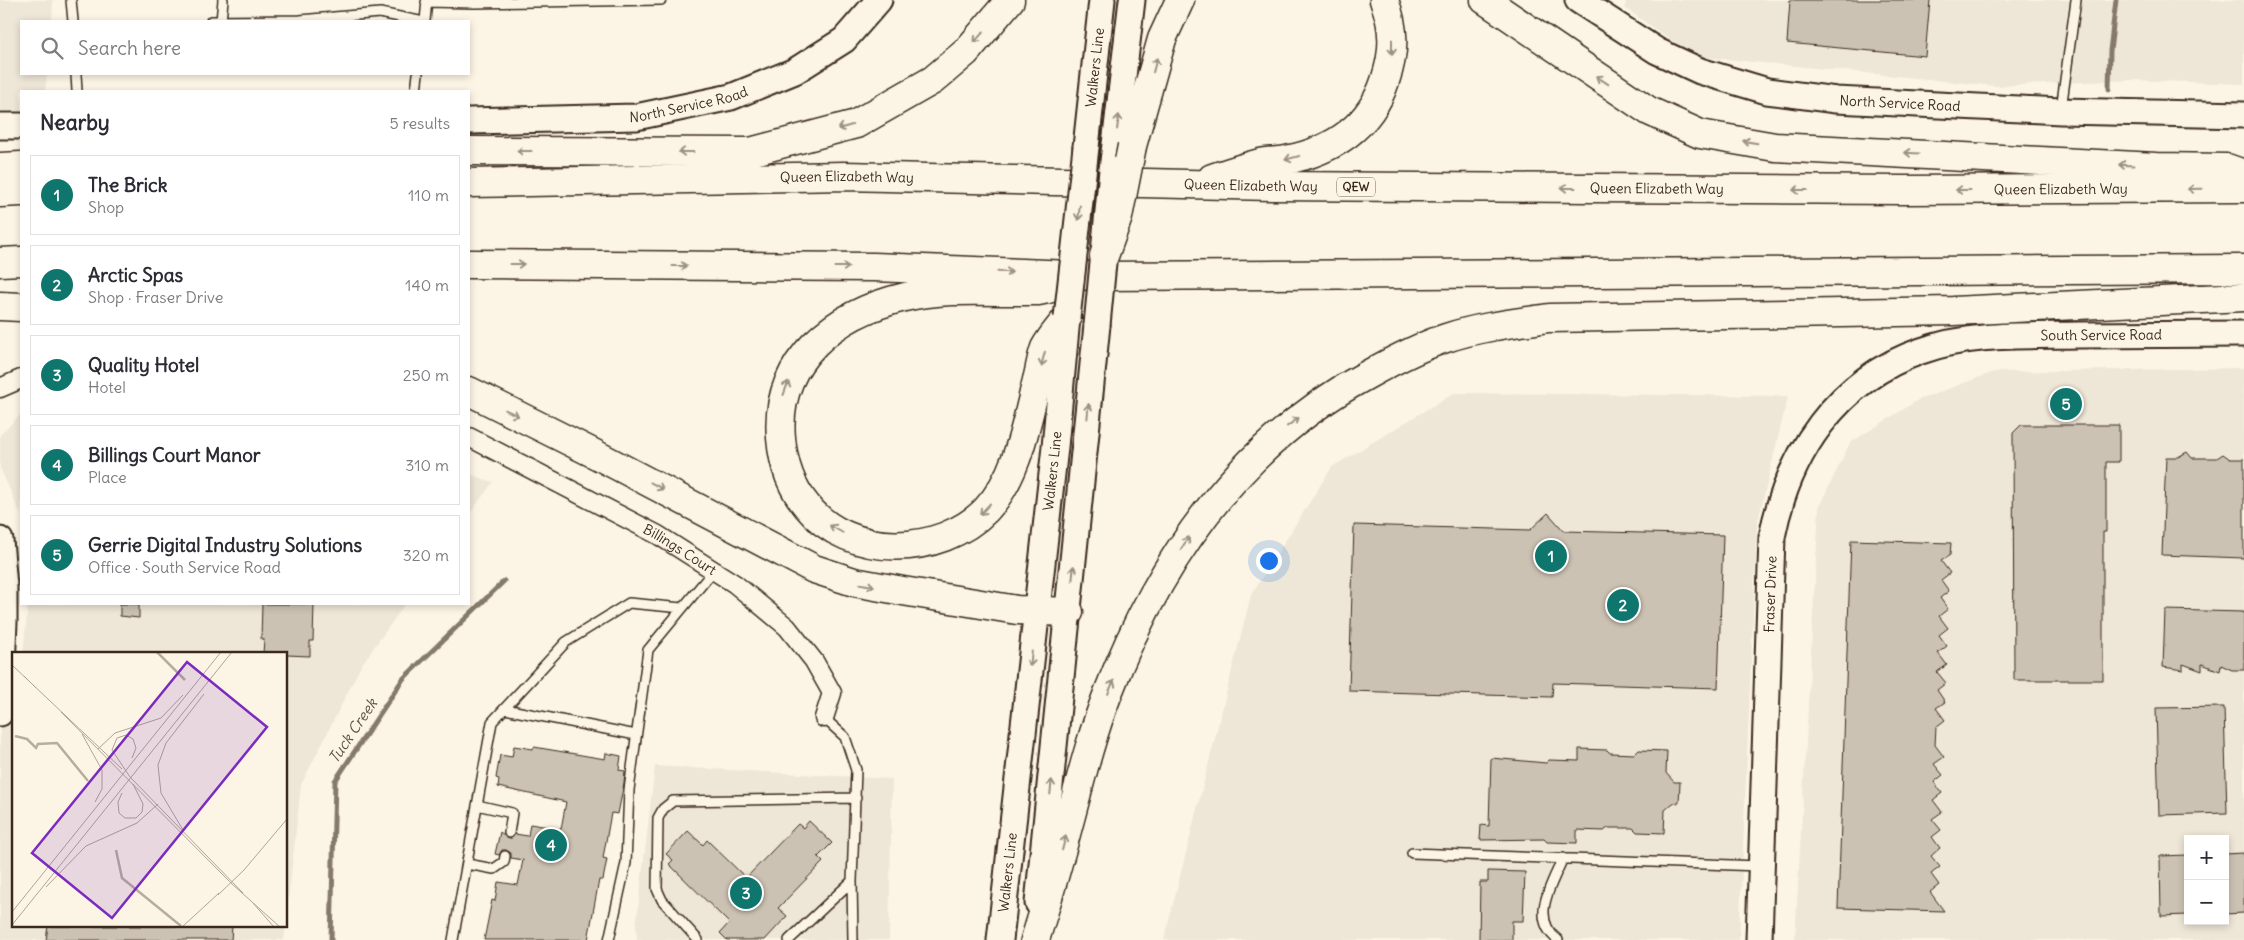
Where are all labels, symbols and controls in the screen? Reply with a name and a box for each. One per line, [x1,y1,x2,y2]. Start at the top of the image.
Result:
search box [20,20,470,75]
street label: Walkers Line [1081,27,1108,108]
one-way arrow [973,31,985,44]
icon: search [38,34,66,62]
text: Search here [78,36,181,60]
one-way arrow [1387,39,1397,55]
one-way arrow [1151,58,1160,74]
one-way arrow [1595,75,1609,86]
street label: North Service Road [629,82,750,126]
street label: North Service Road [1839,91,1961,115]
text: Nearby [40,109,110,136]
text: 5 results [389,113,450,133]
one-way arrow [1113,114,1123,130]
one-way arrow [838,122,854,132]
one-way arrow [1742,137,1758,147]
one-way arrow [516,146,532,156]
one-way arrow [678,147,694,157]
one-way arrow [1904,149,1920,158]
one-way arrow [1284,154,1300,163]
one-way arrow [2119,161,2135,170]
street label: Queen Elizabeth Way [780,167,914,187]
text: The Brick [88,173,167,197]
street label: Queen Elizabeth Way [1184,175,1318,195]
road number: QEW [1337,178,1375,196]
street label: Queen Elizabeth Way [1590,179,1724,198]
street label: Queen Elizabeth Way [1994,180,2128,198]
one-way arrow [1560,183,1576,193]
one-way arrow [2188,184,2204,193]
text: 1 [54,185,60,205]
text: 110 m [408,185,449,205]
one-way arrow [1793,185,1809,195]
one-way arrow [1955,185,1972,195]
text: Shop [88,197,124,217]
one-way arrow [1074,205,1084,221]
one-way arrow [509,260,525,269]
one-way arrow [672,261,688,271]
one-way arrow [834,262,850,272]
text: Arctic Spas [88,263,183,287]
one-way arrow [996,267,1013,277]
text: 2 [53,275,61,295]
text: 140 m [405,275,449,295]
text: Shop · Fraser Drive [88,287,223,307]
street label: South Service Road [2040,325,2162,344]
one-way arrow [1037,351,1047,367]
text: Quality Hotel [88,353,199,377]
text: 3 [52,365,62,385]
text: 250 m [403,365,449,385]
text: Hotel [88,377,126,397]
one-way arrow [782,381,791,396]
pin: 5 [2050,385,2082,423]
one-way arrow [1084,404,1093,420]
one-way arrow [505,408,520,418]
one-way arrow [1286,417,1299,428]
street label: Walkers Line [1039,430,1065,512]
text: Billings Court Manor [88,443,261,467]
text: 4 [52,455,62,475]
text: 310 m [405,455,449,475]
text: Place [88,467,127,487]
one-way arrow [650,482,664,492]
one-way arrow [979,503,991,515]
street label: Billings Court [640,520,720,579]
one-way arrow [829,524,843,534]
text: Gerrie Digital Industry Solutions [88,533,362,557]
one-way arrow [1180,537,1190,551]
pin: 1 [1535,537,1567,575]
text: 5 [52,545,62,565]
text: 320 m [403,545,449,565]
your location [1256,548,1282,574]
street label: Fraser Drive [1760,555,1780,633]
text: Office · South Service Road [88,557,281,577]
one-way arrow [1068,566,1078,582]
one-way arrow [859,580,875,590]
pin: 2 [1607,586,1639,624]
one-way arrow [1027,650,1036,666]
inset map [12,652,288,928]
one-way arrow [1106,680,1116,695]
water label: Tuck Creek [324,694,382,767]
one-way arrow [1046,779,1055,795]
pin: 4 [535,826,567,864]
street label: Walkers Line [994,832,1021,913]
one-way arrow [1060,835,1069,851]
map controls [2184,835,2229,925]
button: + [2184,835,2229,880]
pin: 3 [730,874,762,912]
button: − [2184,880,2229,925]

